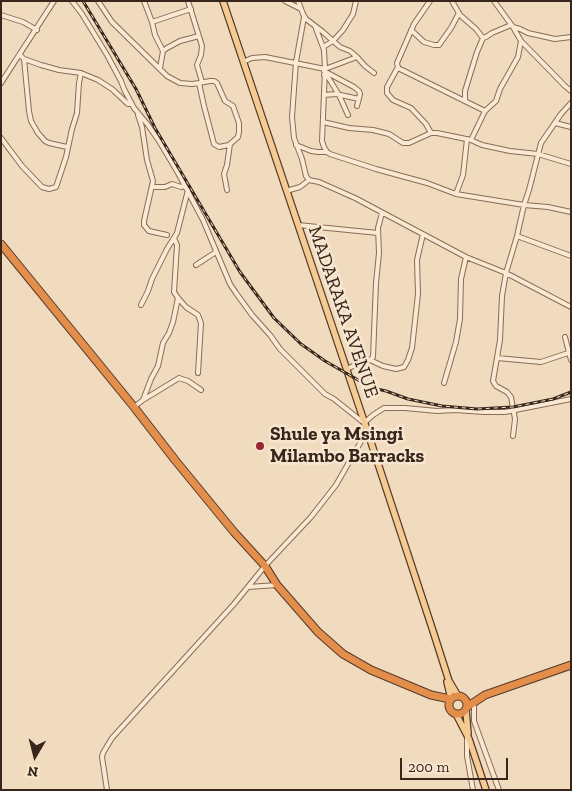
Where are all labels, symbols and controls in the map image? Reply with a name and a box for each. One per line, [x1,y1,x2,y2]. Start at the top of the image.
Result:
street label: MADARAKA AVENUE [303,223,383,401]
place label: Shule ya Msingi Milambo Barracks [270,424,424,468]
marker: Shule ya Msingi Milambo Barracks [254,440,266,452]
north arrow [10,731,60,781]
scale bar [402,748,510,780]
text: 200 m [408,758,449,776]
text: N [26,762,39,781]

